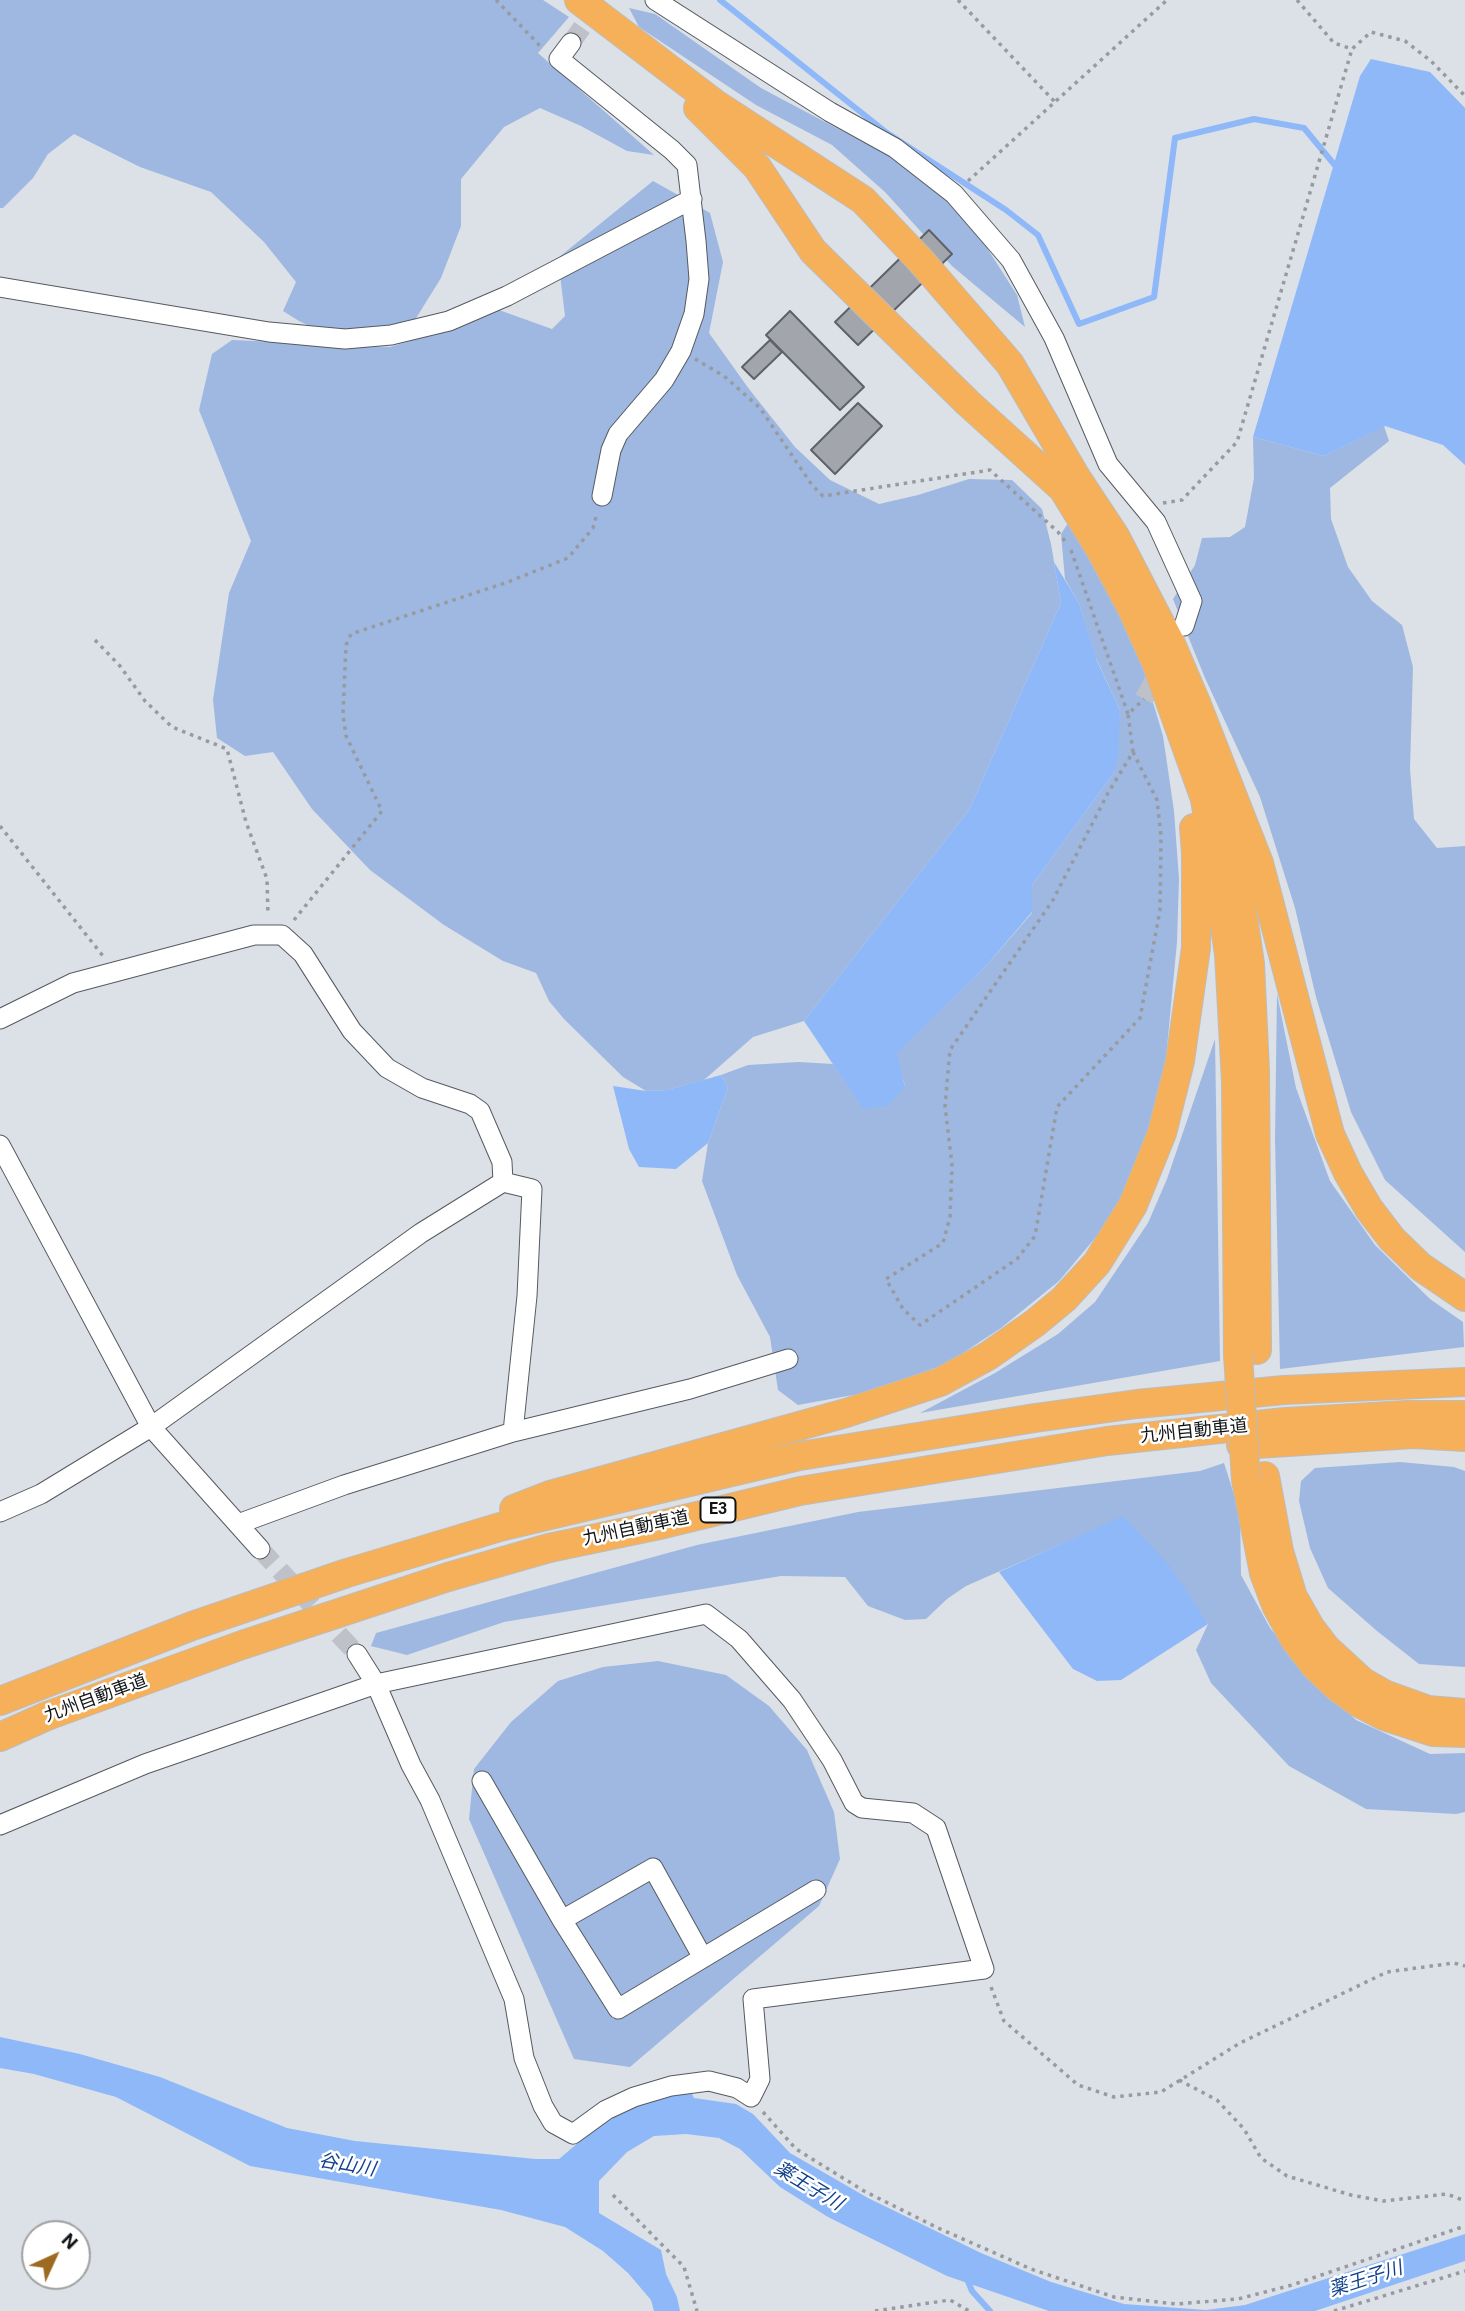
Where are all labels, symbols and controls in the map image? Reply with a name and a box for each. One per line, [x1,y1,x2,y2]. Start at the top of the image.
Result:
street label: 九州自動車道 [1139,1416,1249,1448]
road number: E3 [700,1498,736,1522]
street label: 九州自動車道 [581,1507,691,1551]
street label: 九州自動車道 [42,1670,150,1728]
water label: 谷山川 [317,2150,377,2182]
water label: 薬王子川 [770,2158,846,2216]
north arrow [21,2220,91,2290]
text: N [57,2228,83,2254]
water label: 薬王子川 [1326,2257,1406,2303]

